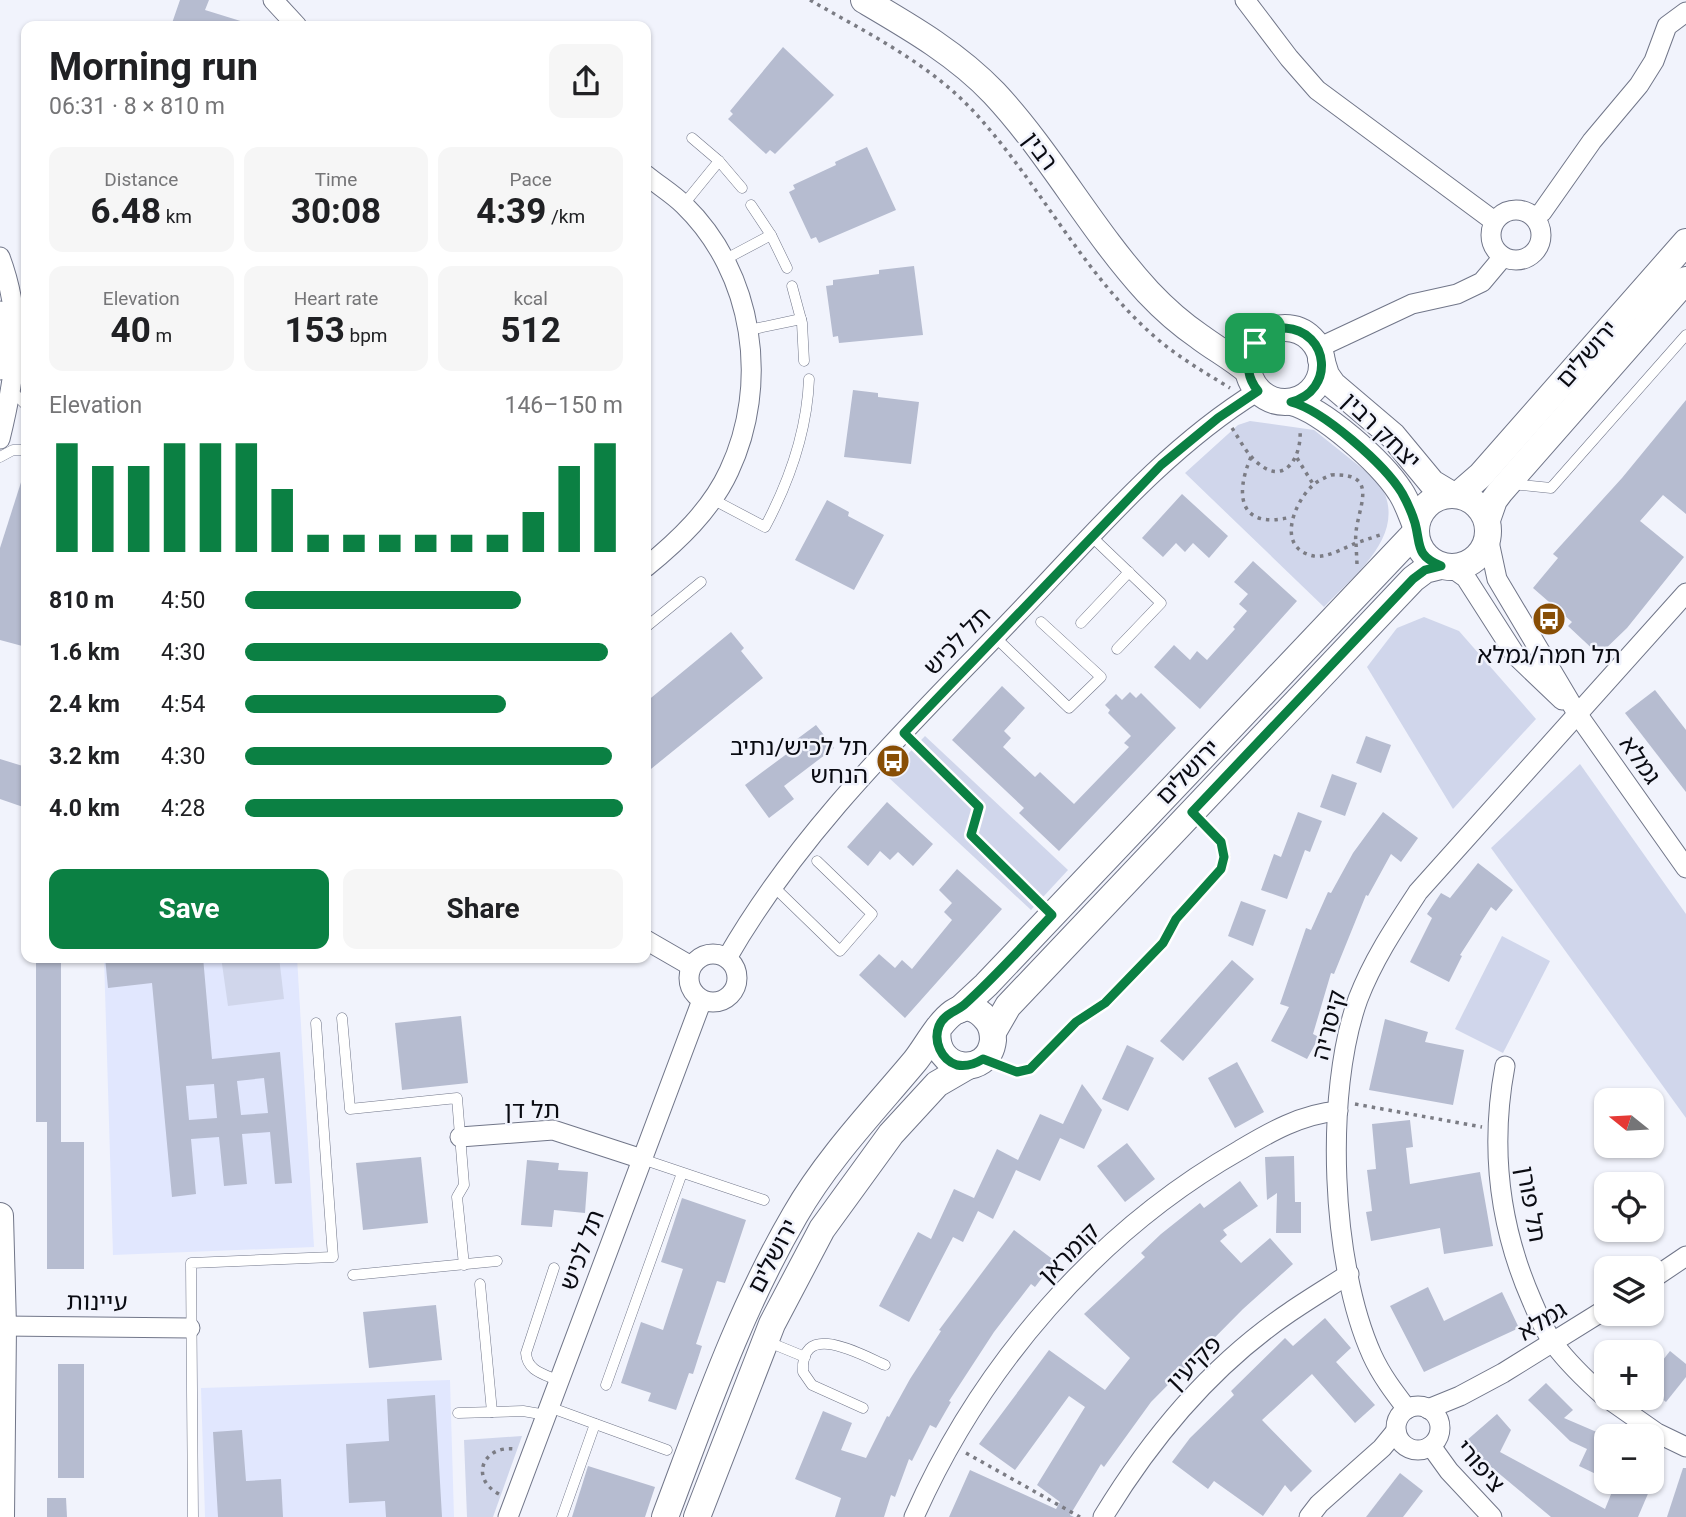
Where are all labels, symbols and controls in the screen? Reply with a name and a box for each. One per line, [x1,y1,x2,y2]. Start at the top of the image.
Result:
button: share [549,44,623,118]
text: Morning run [49,45,258,89]
text: 06:31 · 8 × 810 m [49,93,225,120]
street label: רבין [1017,126,1063,176]
text: Distance [104,168,178,191]
text: Time [315,168,357,191]
text: Pace [510,168,552,191]
text: 6.48 [91,191,161,232]
text: 30:08 [291,191,381,232]
text: 4:39 [476,191,546,232]
text: km [161,205,192,228]
text: /km [546,205,585,228]
text: Elevation [103,287,180,310]
text: Heart rate [294,287,378,310]
text: kcal [513,287,548,310]
text: 40 [111,310,151,351]
text: 153 [285,310,345,351]
text: 512 [501,310,561,351]
pin [1225,313,1285,373]
street label: ירושלים [1550,315,1624,393]
text: m [151,324,172,347]
text: bpm [345,324,387,347]
icon: arrive [1236,324,1274,362]
street label: יצחק רבין [1336,387,1426,475]
text: Elevation [49,392,142,419]
text: 146–150 m [504,392,623,419]
text: 810 m [49,587,114,614]
text: 4:50 [161,587,205,614]
bus stop icon: תל חמה/גמלא [1530,600,1568,638]
street label: תל לכיש [918,601,996,681]
text: 1.6 km [49,639,120,666]
text: 4:30 [161,639,205,666]
place label: תל חמה/גמלא [1477,641,1621,669]
text: 2.4 km [49,691,120,718]
text: 4:54 [161,691,205,718]
street label: גמלא [1614,731,1666,789]
place label: תל לכיש/נתיב הנחש [730,733,868,789]
street label: ירושלים [1150,734,1226,810]
bus stop icon: תל לכיש/נתיב הנחש [874,742,912,780]
text: 3.2 km [49,743,120,770]
text: 4:30 [161,743,205,770]
text: 4.0 km [49,795,120,822]
text: 4:28 [161,795,205,822]
button: Save [49,869,329,949]
button: Share [343,869,623,949]
street label: קיסריה [1306,987,1352,1063]
north arrow [1594,1088,1664,1158]
map controls [1594,1088,1664,1494]
street label: תל דן [504,1096,560,1124]
street label: תל פורן [1511,1164,1551,1244]
button: locate [1594,1172,1664,1242]
street label: תל לכיש [554,1206,610,1294]
street label: ירושלים [742,1214,804,1298]
street label: קומראן [1033,1217,1105,1289]
button: layers [1594,1256,1664,1326]
street label: עיינות [66,1287,128,1317]
street label: גמלא [1513,1295,1571,1347]
street label: פקיעין [1161,1330,1227,1396]
button: + [1594,1340,1664,1410]
button: − [1594,1424,1664,1494]
street label: ציפורי [1450,1434,1510,1498]

